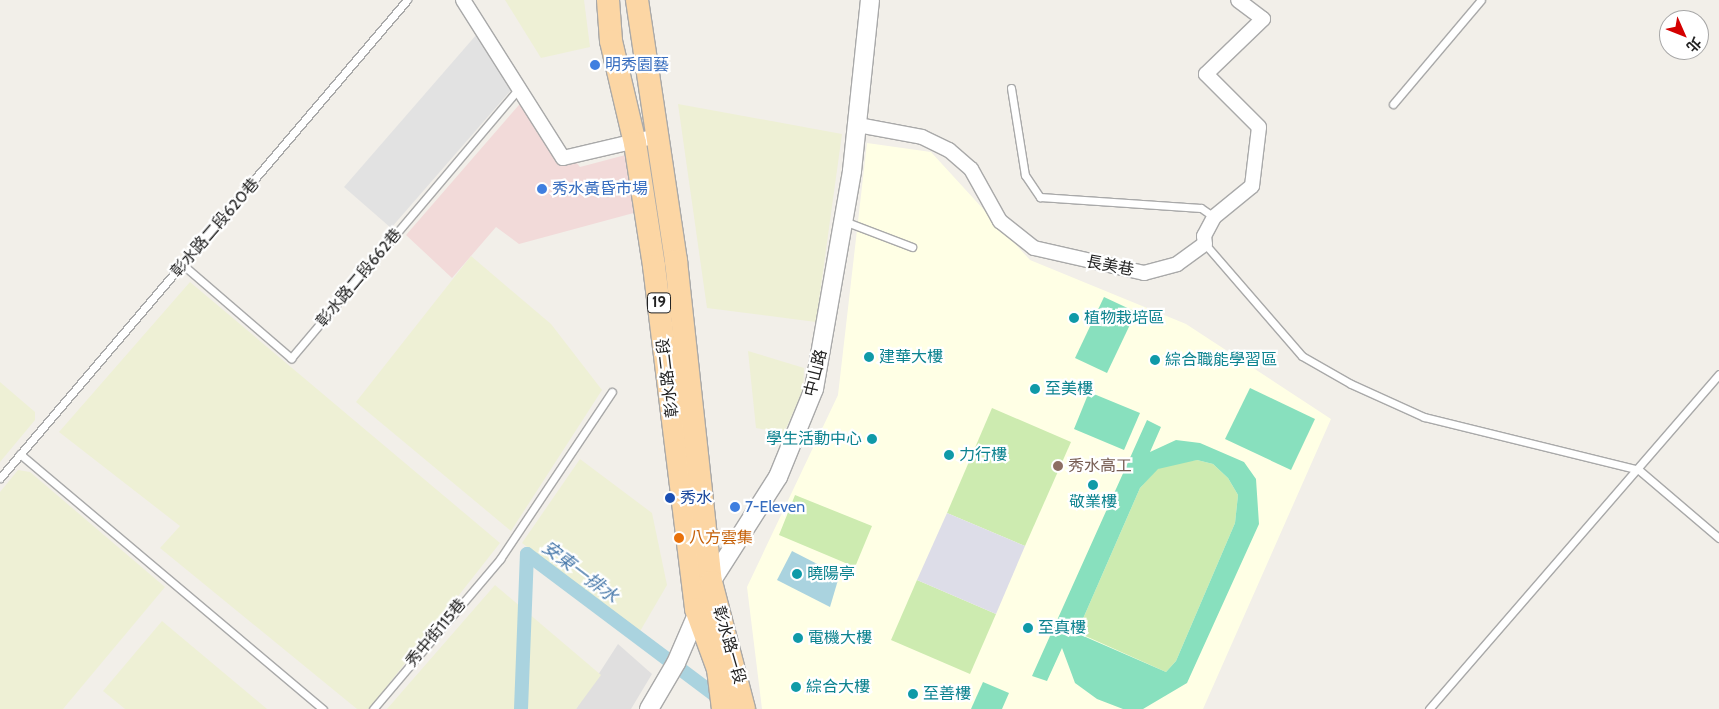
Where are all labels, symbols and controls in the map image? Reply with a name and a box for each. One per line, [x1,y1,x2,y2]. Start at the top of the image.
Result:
north arrow [1659,10,1709,60]
text: 北 [1683,33,1705,56]
place label: 明秀園藝 [605,55,669,75]
marker: 明秀園藝 [589,59,601,71]
street label: 彰水路二段620巷 [167,175,263,281]
place label: 秀水黃昏市場 [552,179,648,199]
marker: 秀水黃昏市場 [536,183,548,195]
street label: 彰水路二段662巷 [312,225,406,331]
street label: 長美巷 [1085,252,1135,280]
road number: 19 [646,290,672,316]
place label: 植物栽培區 [1084,308,1164,328]
marker: 植物栽培區 [1068,312,1080,324]
street label: 彰水路二段 [654,337,682,419]
street label: 中山路 [801,347,831,399]
place label: 建華大樓 [879,347,943,367]
place label: 綜合職能學習區 [1165,350,1277,370]
marker: 建華大樓 [863,351,875,363]
marker: 綜合職能學習區 [1149,354,1161,366]
place label: 至美樓 [1045,379,1093,399]
marker: 至美樓 [1029,383,1041,395]
place label: 學生活動中心 [766,429,862,449]
marker: 學生活動中心 [866,433,878,445]
place label: 力行樓 [959,445,1007,465]
marker: 力行樓 [943,449,955,461]
place label: 秀水高工 [1068,456,1132,476]
marker: 秀水高工 [1052,460,1064,472]
marker: 敬業樓 [1087,479,1099,491]
place label: 秀水 [680,488,712,508]
marker: 秀水 [664,492,676,504]
place label: 敬業樓 [1069,492,1117,512]
place label: 7-Eleven [745,497,805,517]
marker: 7-Eleven [729,501,741,513]
place label: 八方雲集 [689,528,753,548]
marker: 八方雲集 [673,532,685,544]
water label: 安東一排水 [538,536,622,608]
place label: 曉陽亭 [807,564,855,584]
marker: 曉陽亭 [791,568,803,580]
street label: 秀中街115巷 [402,595,470,671]
street label: 彰水路一段 [709,604,749,686]
place label: 至真樓 [1038,618,1086,638]
marker: 至真樓 [1022,622,1034,634]
place label: 電機大樓 [808,628,872,648]
marker: 電機大樓 [792,632,804,644]
place label: 綜合大樓 [806,677,870,697]
marker: 綜合大樓 [790,681,802,693]
place label: 至善樓 [923,684,971,704]
marker: 至善樓 [907,688,919,700]

